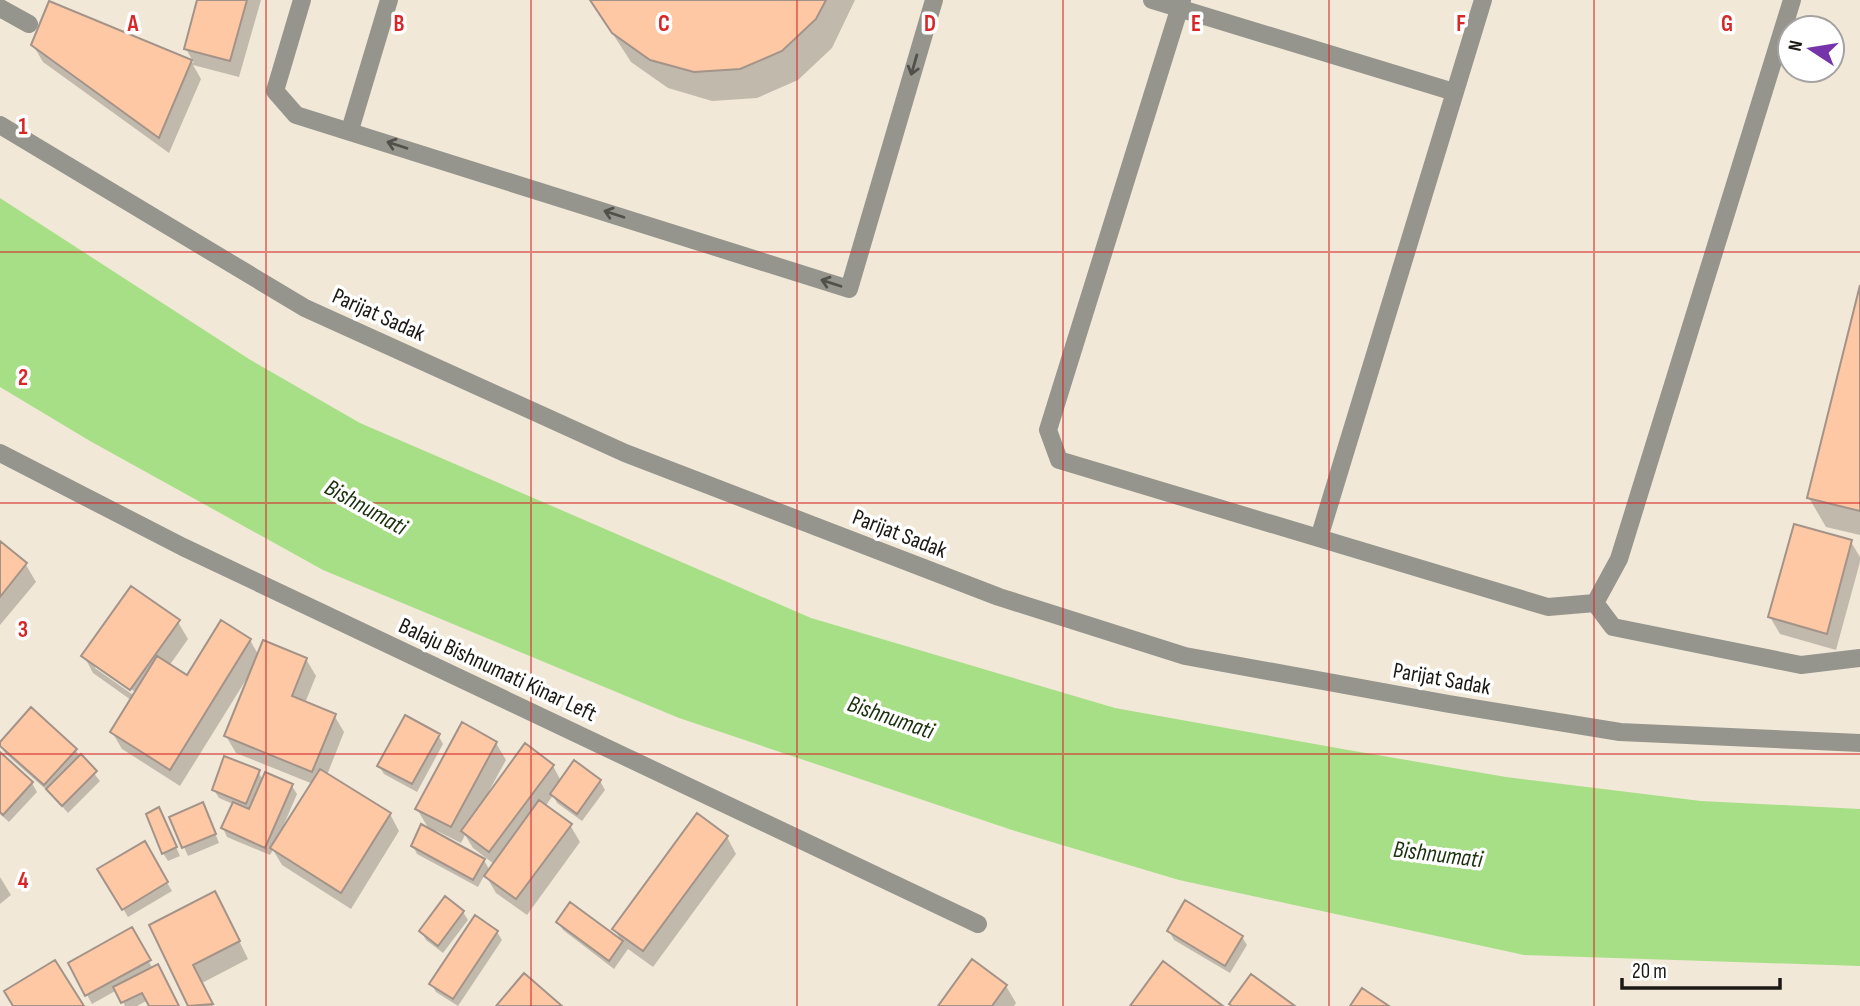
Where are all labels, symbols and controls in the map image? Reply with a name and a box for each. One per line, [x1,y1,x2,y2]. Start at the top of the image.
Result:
text: A [127,10,140,38]
text: B [394,10,405,38]
text: C [658,10,670,38]
text: D [924,10,936,38]
text: E [1191,10,1201,38]
text: F [1456,10,1466,38]
text: G [1721,10,1733,38]
north arrow [1776,14,1846,84]
text: N [1784,38,1808,53]
one-way arrow [907,54,920,76]
text: 1 [18,113,28,141]
one-way arrow [386,138,408,151]
one-way arrow [603,207,625,220]
one-way arrow [820,276,842,289]
street label: Parijat Sadak [328,282,430,348]
text: 2 [18,364,28,392]
water label: Bishnumati [320,473,412,542]
street label: Parijat Sadak [849,503,951,565]
street label: Balaju Bishnumati Kinar Left [394,612,601,728]
text: 3 [18,616,28,644]
street label: Parijat Sadak [1391,657,1493,701]
water label: Bishnumati [844,689,938,746]
water label: Bishnumati [1392,835,1485,874]
text: 4 [18,867,29,895]
scale bar [1622,946,1780,990]
text: 20 m [1632,959,1667,984]

